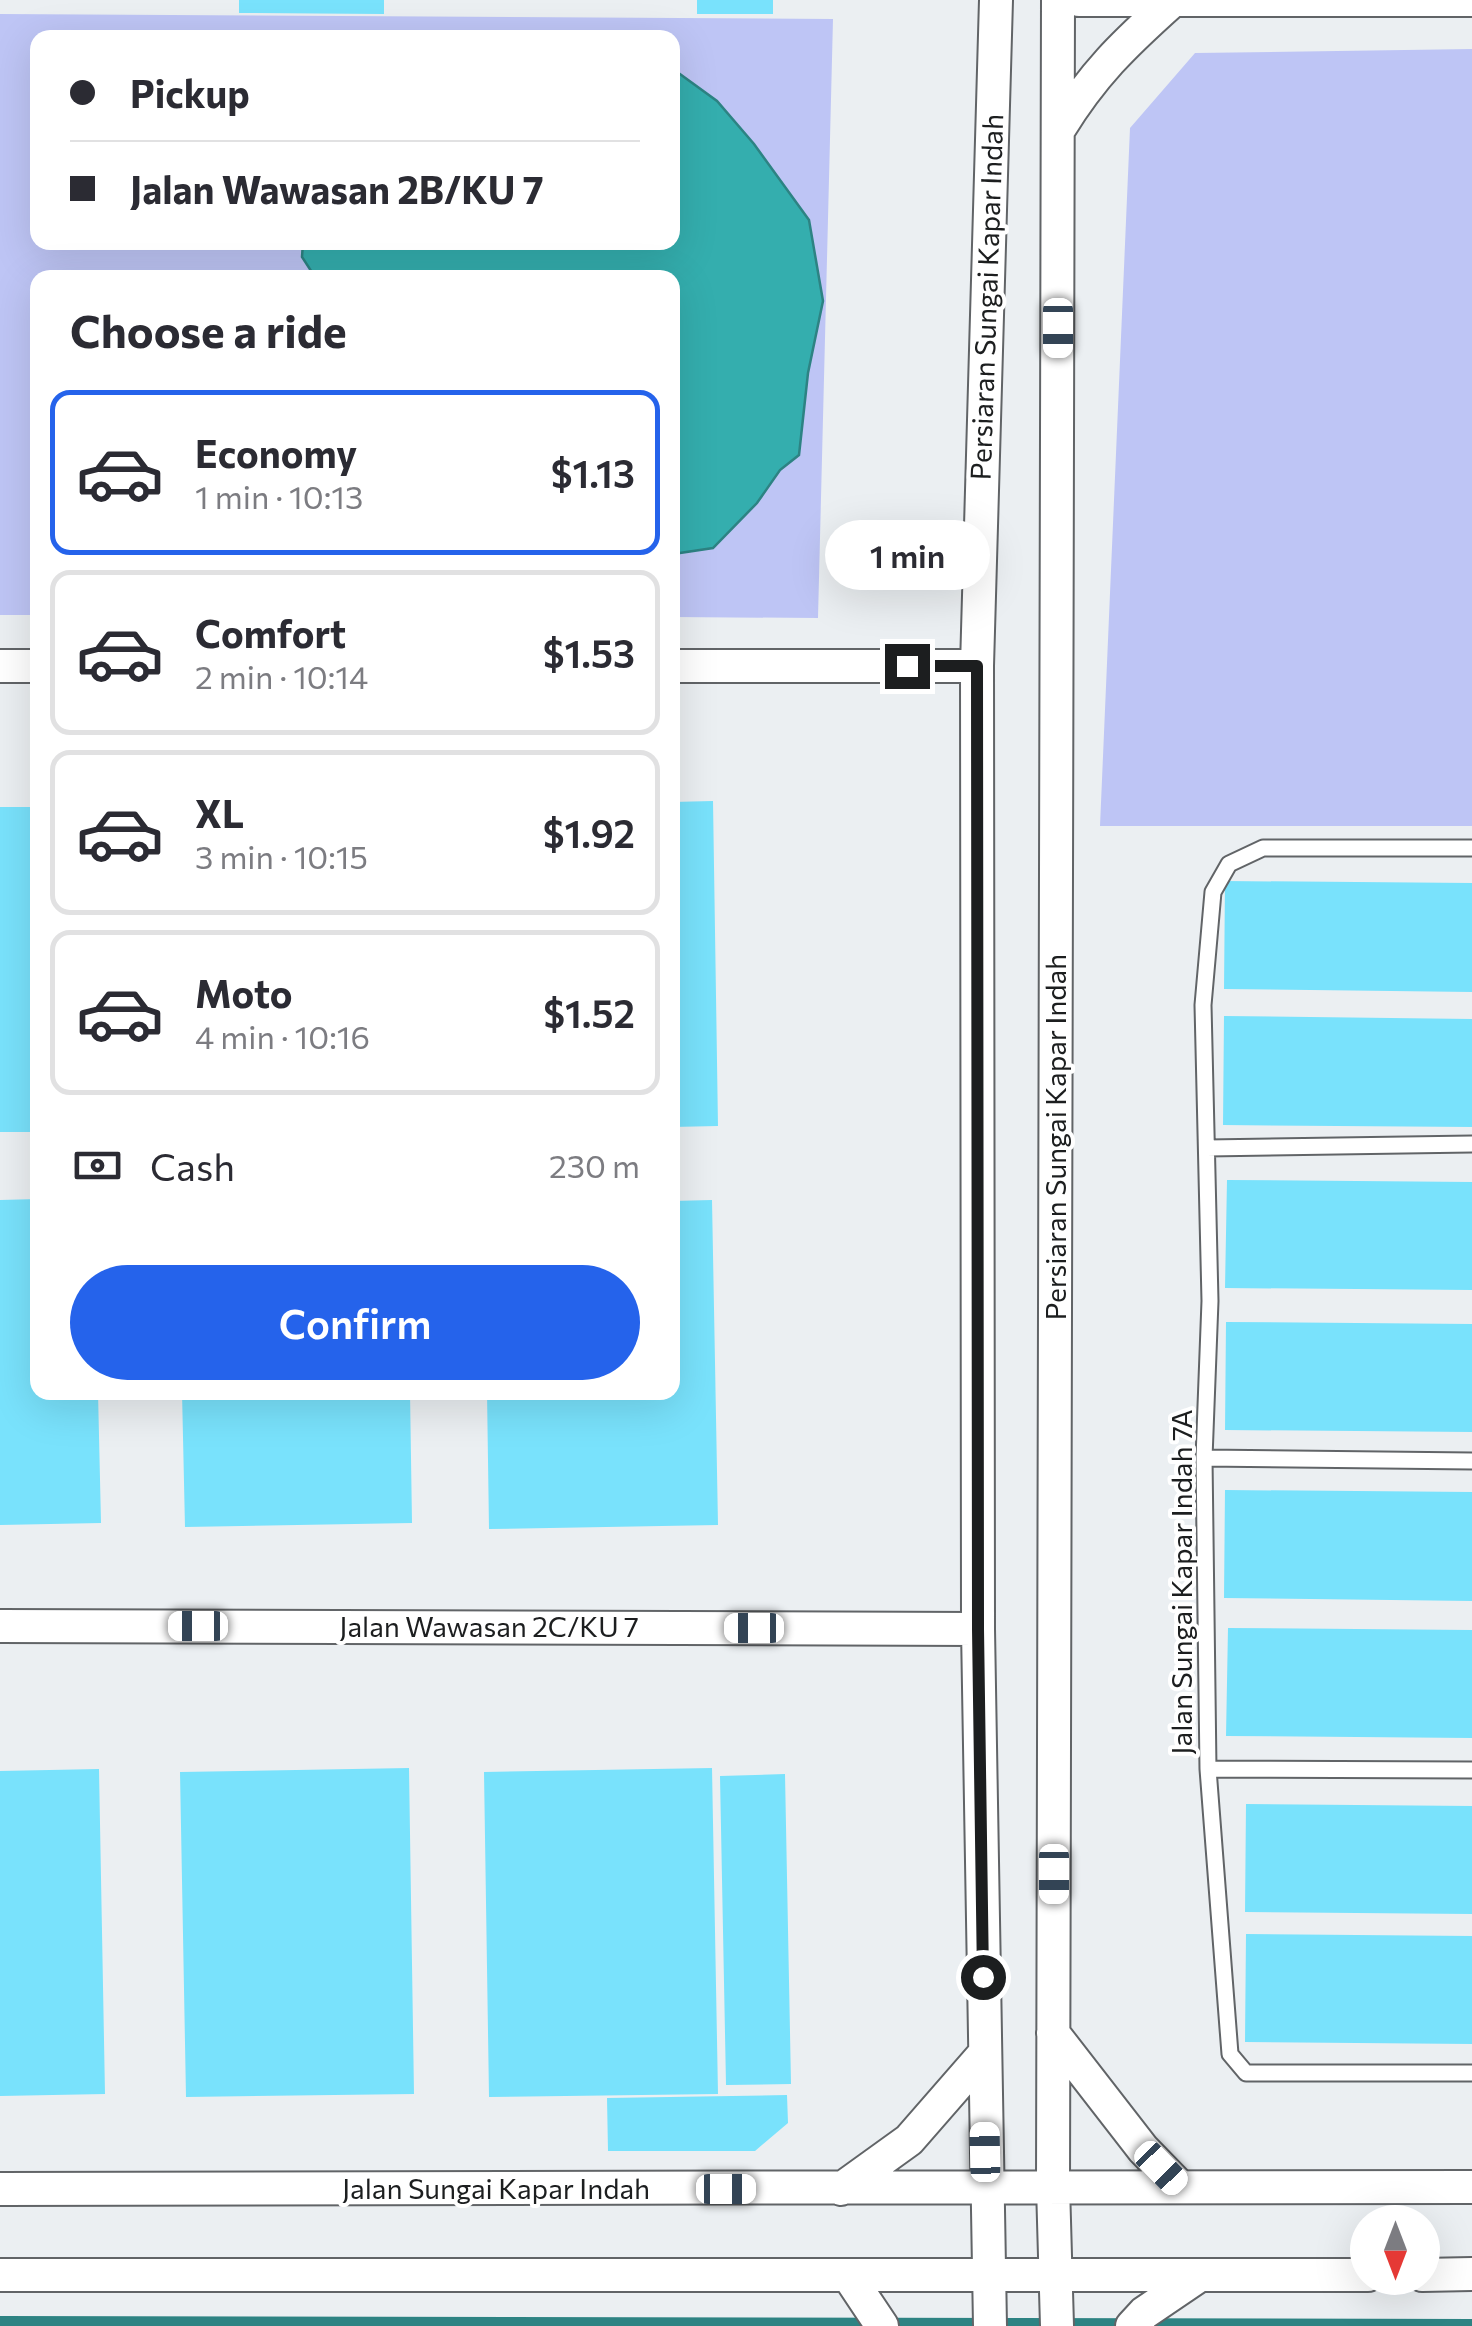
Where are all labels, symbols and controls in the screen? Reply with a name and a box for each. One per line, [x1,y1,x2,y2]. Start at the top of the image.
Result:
text: Pickup [130,69,250,116]
street label: Persiaran Sungai Kapar Indah [963,113,1009,481]
text: Jalan Wawasan 2B/KU 7 [130,165,544,212]
car [1043,298,1073,358]
text: Choose a ride [70,302,347,357]
icon: car [75,428,165,518]
text: Economy [195,429,357,476]
text: $1.13 [551,449,635,496]
text: 1 min · 10:13 [195,476,363,516]
callout: 1 min [824,521,990,591]
text: 1 min [870,535,945,575]
icon: car [75,608,165,698]
text: Comfort [195,609,346,656]
text: $1.53 [543,629,635,676]
route end [885,644,930,689]
text: 2 min · 10:14 [195,656,368,696]
icon: car [75,788,165,878]
text: XL [195,789,244,836]
text: $1.92 [543,809,635,856]
text: 3 min · 10:15 [195,836,368,876]
street label: Persiaran Sungai Kapar Indah [1038,954,1072,1320]
icon: car [75,968,165,1058]
text: Moto [195,969,293,1016]
text: $1.52 [543,989,635,1036]
text: 4 min · 10:16 [195,1016,370,1056]
icon: cash [70,1138,125,1193]
text: Cash [150,1142,235,1189]
text: 230 m [549,1145,640,1185]
button: Confirm [70,1265,640,1380]
street label: Jalan Sungai Kapar Indah 7A [1164,1409,1198,1755]
street label: Jalan Wawasan 2C/KU 7 [339,1609,639,1643]
car [168,1611,228,1641]
car [724,1613,784,1643]
car [1039,1844,1069,1904]
route start [961,1955,1006,2000]
car [969,2122,1001,2182]
car [1129,2136,1193,2200]
street label: Jalan Sungai Kapar Indah [342,2171,650,2205]
car [696,2174,756,2204]
north arrow [1350,2205,1440,2295]
map controls [1350,2205,1440,2295]

